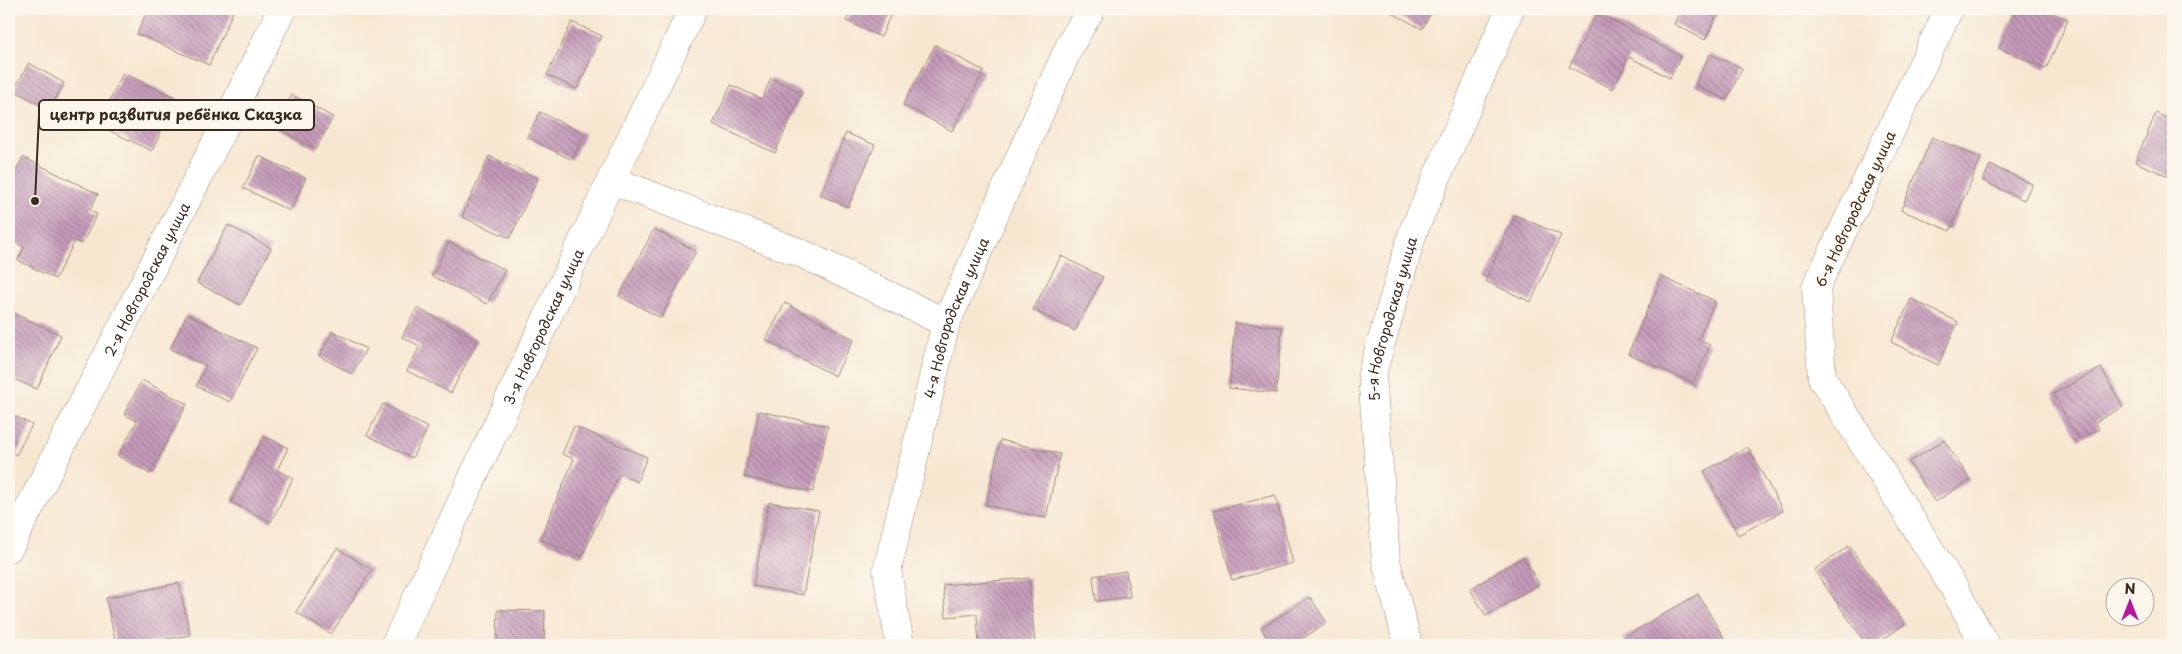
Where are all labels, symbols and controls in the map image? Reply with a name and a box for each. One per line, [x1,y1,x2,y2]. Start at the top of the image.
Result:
callout: центр развития ребёнка Сказка [39,100,314,130]
text: центр развития ребёнка Сказка [50,102,302,125]
street label: 6-я Новгородская улица [1809,127,1901,291]
street label: 2-я Новгородская улица [98,198,195,360]
street label: 4-я Новгородская улица [918,234,994,400]
street label: 5-я Новгородская улица [1361,234,1422,402]
street label: 3-я Новгородская улица [498,245,588,408]
north arrow [2104,576,2154,626]
text: N [2124,578,2136,599]

